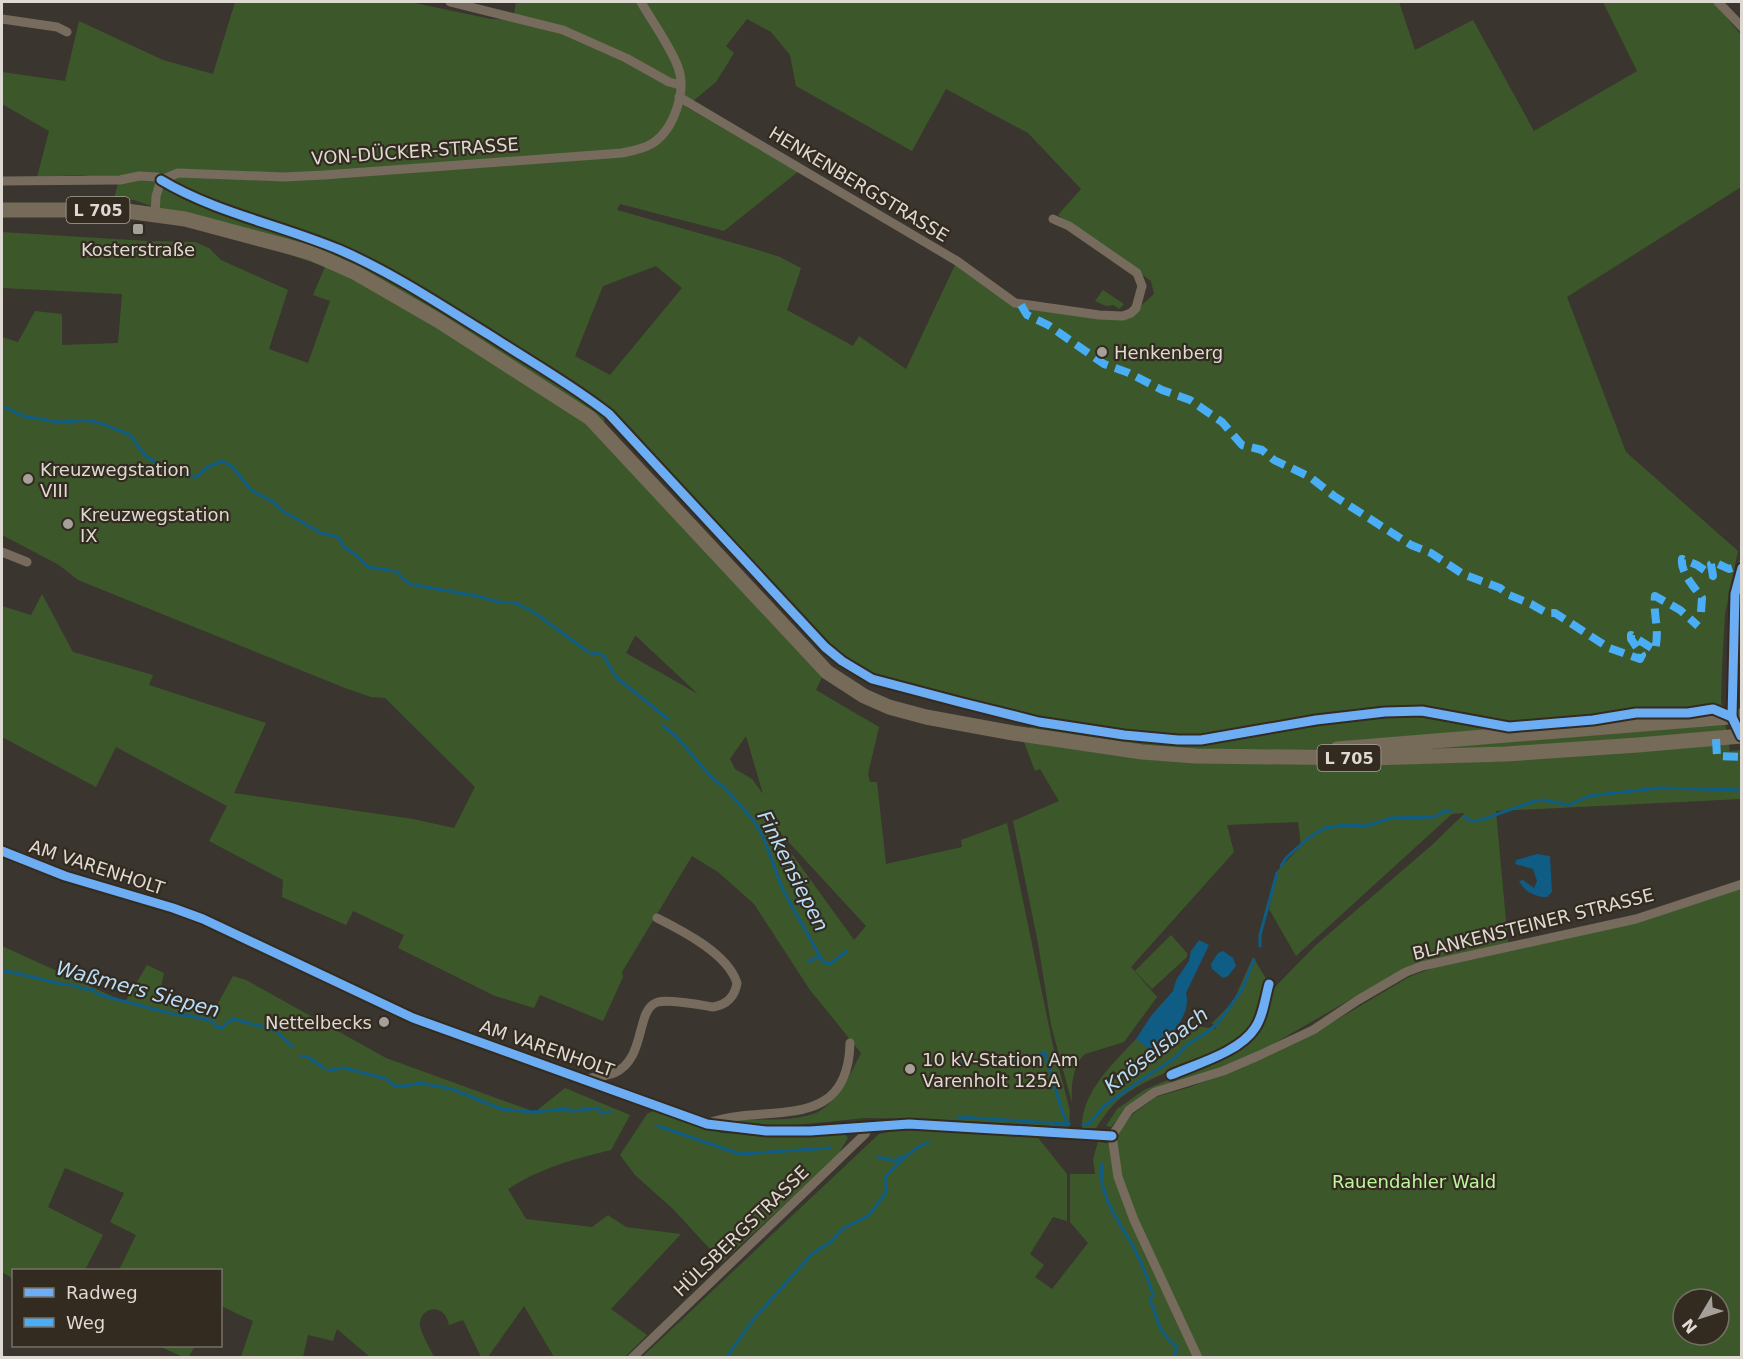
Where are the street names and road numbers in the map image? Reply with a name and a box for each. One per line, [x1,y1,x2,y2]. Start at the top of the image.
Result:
street label: HENKENBERGSTRASSE [765,122,953,246]
street label: VON-DÜCKER-STRASSE [311,133,519,169]
road number: L 705 [66,197,130,223]
road number: L 705 [1318,745,1380,771]
street label: AM VARENHOLT [27,835,168,899]
street label: BLANKENSTEINER STRASSE [1410,884,1656,964]
street label: AM VARENHOLT [477,1015,618,1081]
street label: HÜLSBERGSTRASSE [669,1161,813,1301]

